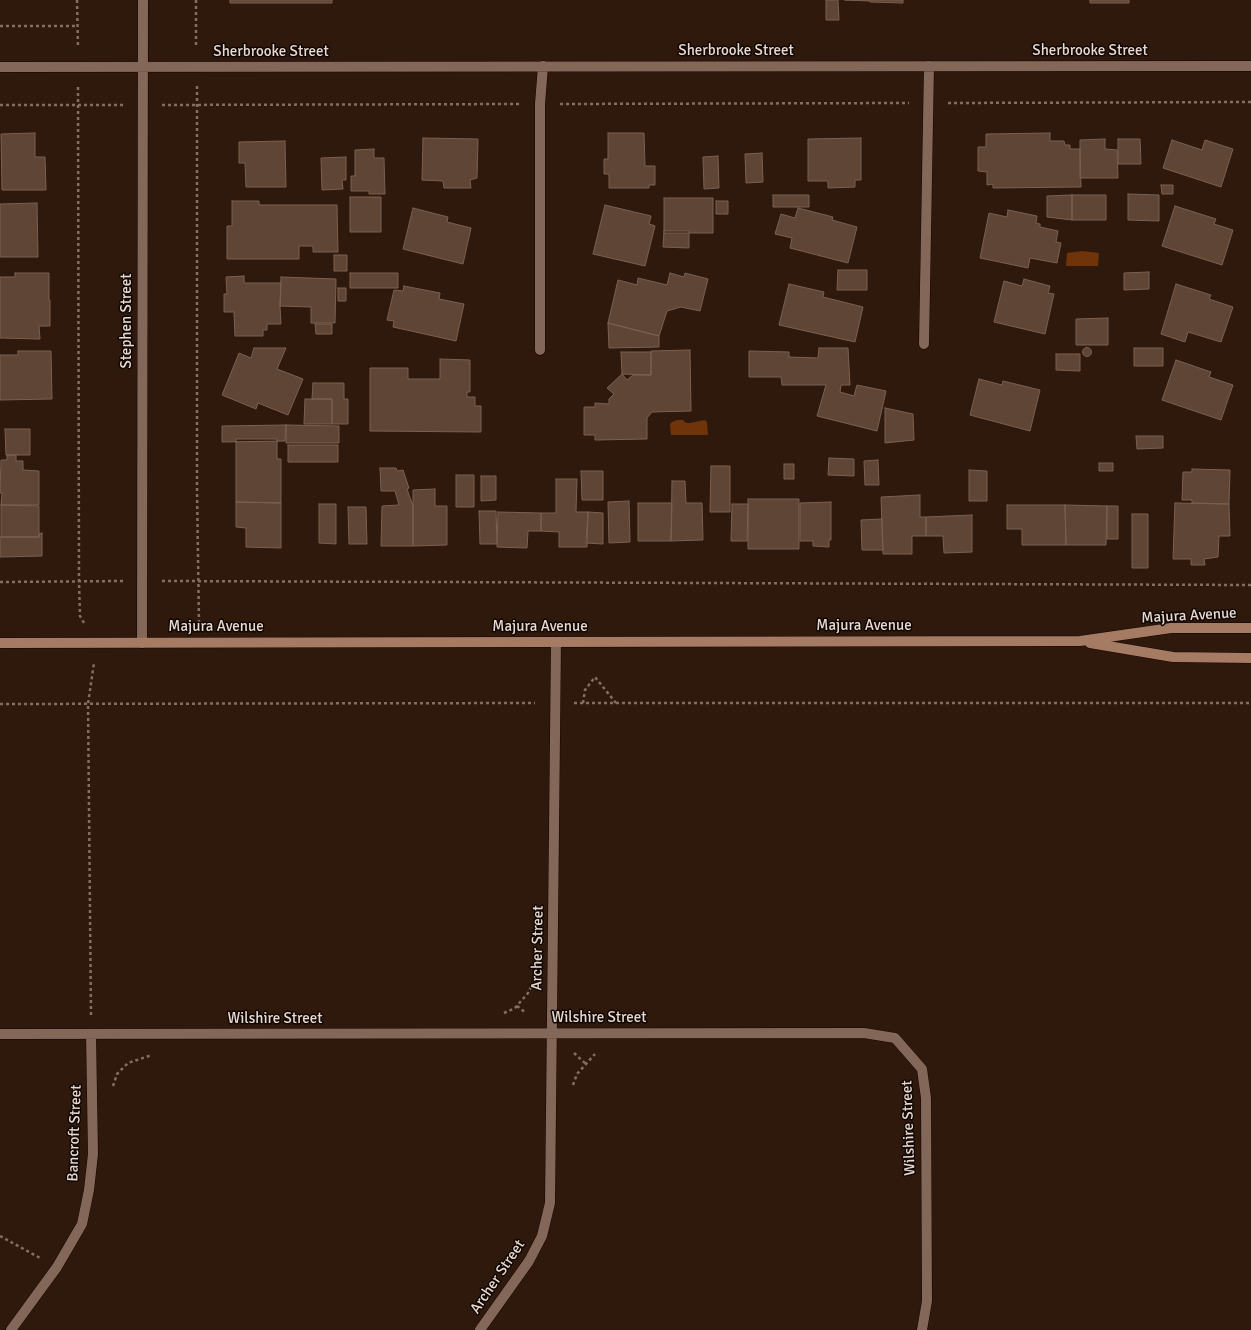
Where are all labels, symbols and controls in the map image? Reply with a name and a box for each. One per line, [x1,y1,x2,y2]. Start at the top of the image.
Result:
street label: Sherbrooke Street [678,42,794,60]
street label: Sherbrooke Street [1032,42,1148,60]
street label: Sherbrooke Street [213,43,329,61]
street label: Stephen Street [118,273,136,369]
street label: Majura Avenue [1141,605,1237,627]
street label: Majura Avenue [816,617,912,635]
street label: Majura Avenue [168,618,264,636]
street label: Majura Avenue [492,618,588,636]
street label: Archer Street [528,905,548,991]
street label: Wilshire Street [551,1009,647,1027]
street label: Wilshire Street [227,1010,323,1028]
street label: Wilshire Street [898,1080,920,1176]
street label: Bancroft Street [64,1084,86,1182]
street label: Archer Street [467,1237,529,1317]

